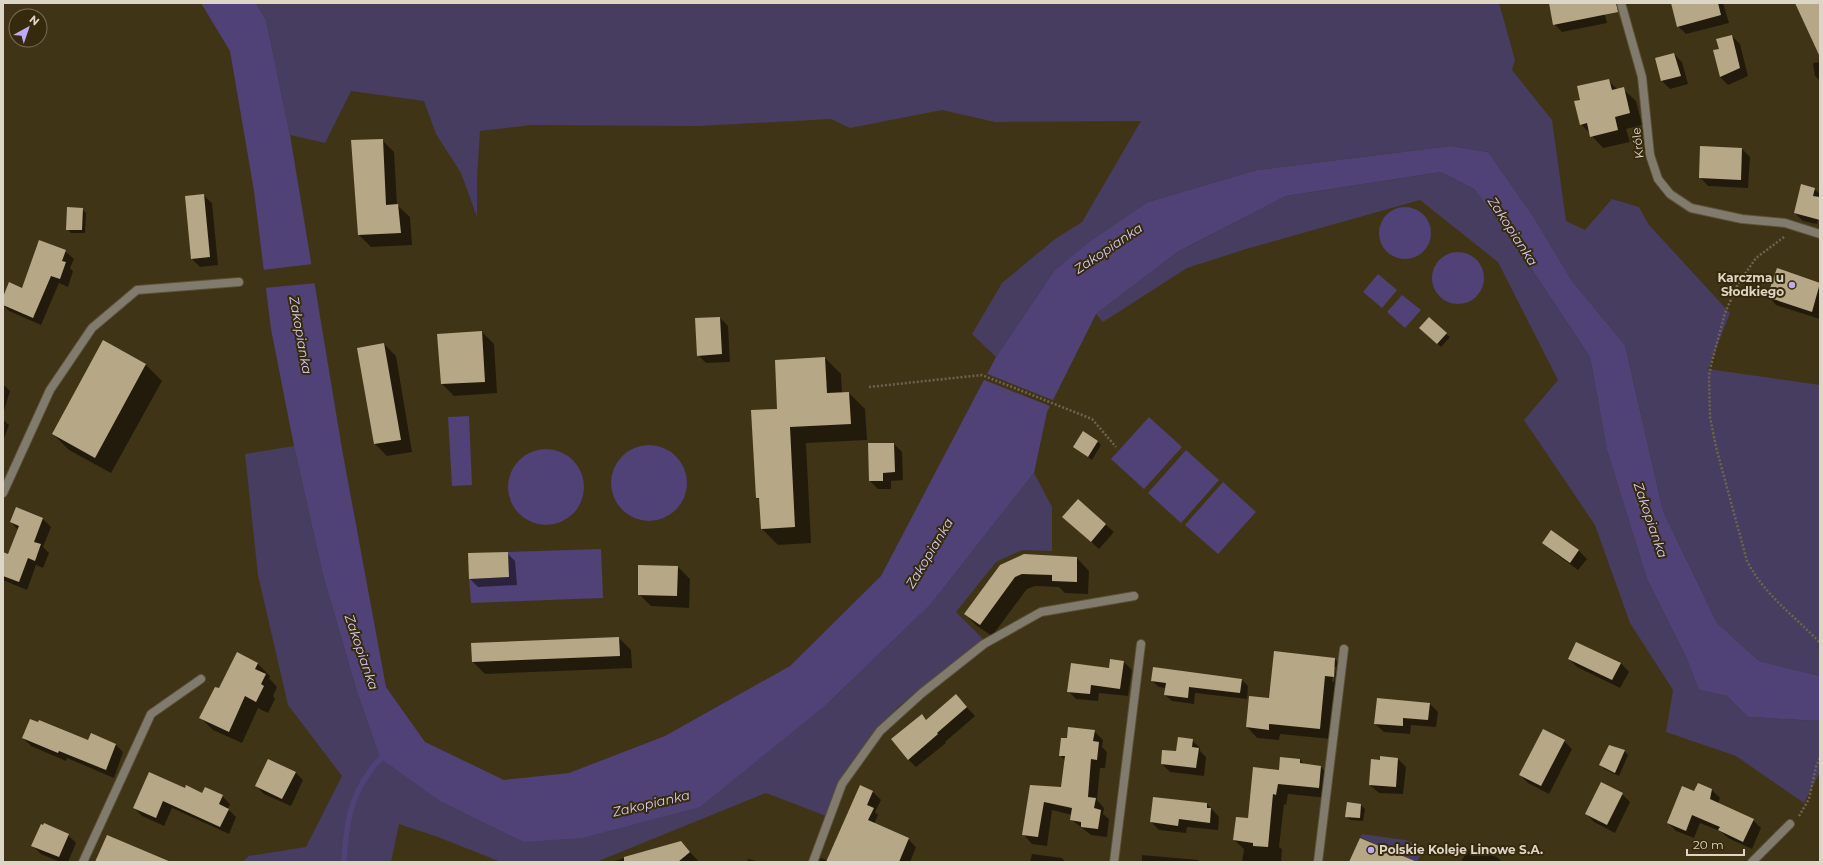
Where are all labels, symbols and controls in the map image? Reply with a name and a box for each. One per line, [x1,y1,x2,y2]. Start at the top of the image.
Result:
north arrow [8,8,48,48]
text: N [27,12,42,29]
street label: Króle [1628,127,1647,159]
water label: Zakopianka [1484,193,1541,269]
water label: Zakopianka [1070,219,1145,277]
place label: Karczma u Słodkiego [1718,270,1784,299]
marker: Karczma u Słodkiego [1787,280,1797,290]
water label: Zakopianka [286,294,316,375]
water label: Zakopianka [1630,479,1671,560]
water label: Zakopianka [901,515,956,592]
water label: Zakopianka [341,611,382,692]
water label: Zakopianka [610,786,691,820]
scale bar [1687,831,1744,857]
text: 20 m [1693,837,1724,852]
place label: Polskie Koleje Linowe S.A. [1379,842,1543,857]
marker: Polskie Koleje Linowe S.A. [1366,845,1376,855]

